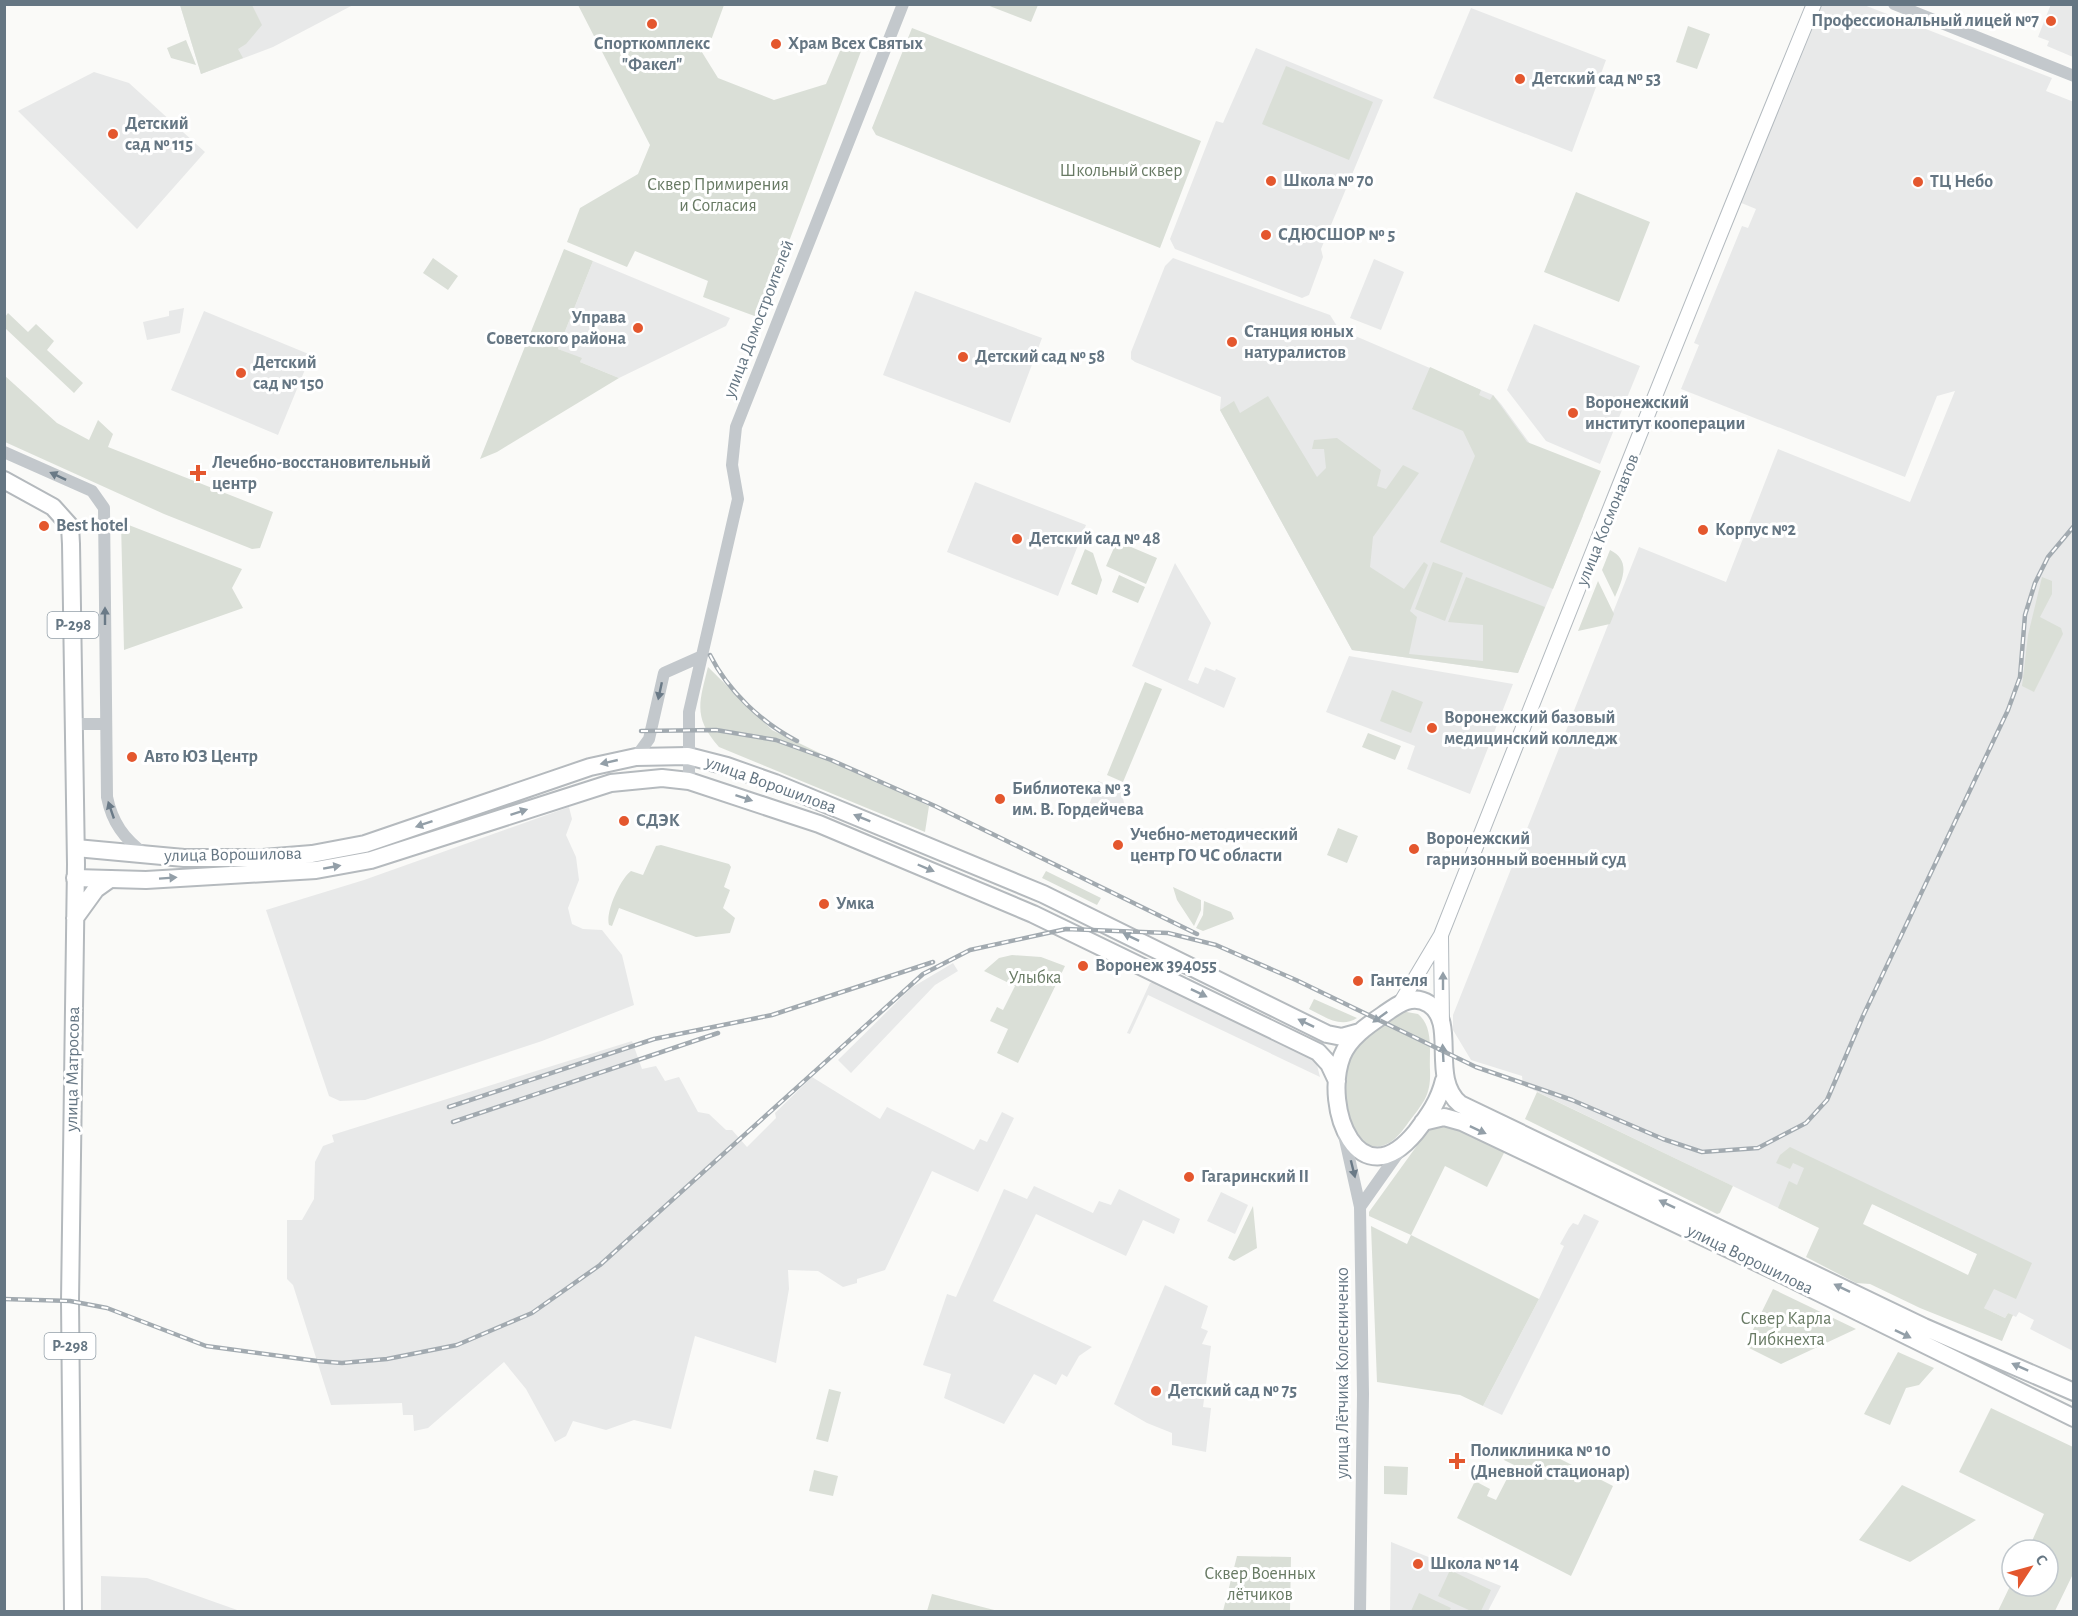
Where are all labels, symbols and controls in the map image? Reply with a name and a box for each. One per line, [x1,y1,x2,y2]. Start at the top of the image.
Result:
place label: Профессиональный лицей №7 [1811,12,2039,30]
marker: Профессиональный лицей №7 [2044,14,2058,28]
marker: Спорткомплекс "Факел" [645,17,659,31]
place label: Спорткомплекс "Факел" [594,35,710,74]
place label: Храм Всех Святых [788,35,924,53]
marker: Храм Всех Святых [769,37,783,51]
place label: Детский сад № 53 [1532,70,1661,88]
marker: Детский сад № 53 [1513,72,1527,86]
place label: Детский сад № 115 [125,115,193,154]
marker: Детский сад № 115 [106,127,120,141]
park label: Школьный сквер [1060,162,1182,180]
place label: Школа № 70 [1283,172,1374,190]
place label: ТЦ Небо [1930,173,1993,191]
marker: Школа № 70 [1264,174,1278,188]
marker: ТЦ Небо [1911,175,1925,189]
park label: Сквер Примирения и Согласия [647,176,789,215]
place label: СДЮСШОР № 5 [1278,226,1395,244]
marker: СДЮСШОР № 5 [1259,228,1273,242]
street label: улица Домостроителей [720,238,797,401]
place label: Управа Советского района [486,309,626,348]
marker: Управа Советского района [631,321,645,335]
place label: Станция юных натуралистов [1244,323,1354,362]
marker: Станция юных натуралистов [1225,335,1239,349]
place label: Детский сад № 58 [975,348,1105,366]
marker: Детский сад № 58 [956,350,970,364]
place label: Детский сад № 150 [253,354,324,393]
marker: Детский сад № 150 [234,366,248,380]
place label: Воронежский институт кооперации [1585,394,1746,433]
marker: Воронежский институт кооперации [1566,406,1580,420]
street label: улица Космонавтов [1573,451,1643,589]
place label: Лечебно-восстановительный центр [212,454,431,493]
marker: Лечебно-восстановительный центр [189,464,207,482]
one-way arrow [49,471,66,480]
place label: Best hotel [56,517,128,535]
marker: Best hotel [37,519,51,533]
place label: Корпус №2 [1715,521,1797,539]
marker: Корпус №2 [1696,523,1710,537]
place label: Детский сад № 48 [1029,530,1161,548]
marker: Детский сад № 48 [1010,532,1024,546]
one-way arrow [100,607,110,626]
road number: Р-298 [48,612,98,638]
one-way arrow [654,682,664,700]
place label: Воронежский базовый медицинский колледж [1444,709,1618,748]
marker: Воронежский базовый медицинский колледж [1425,721,1439,735]
place label: Авто ЮЗ Центр [144,748,258,766]
marker: Авто ЮЗ Центр [125,750,139,764]
street label: улица Ворошилова [702,753,839,817]
one-way arrow [600,758,619,767]
place label: Библиотека № 3 им. В. Гордейчева [1012,780,1144,819]
marker: Библиотека № 3 им. В. Гордейчева [993,792,1007,806]
one-way arrow [736,793,754,803]
one-way arrow [105,801,115,819]
one-way arrow [510,807,528,816]
place label: СДЭК [636,812,680,830]
one-way arrow [852,813,870,823]
marker: СДЭК [617,814,631,828]
one-way arrow [415,819,433,829]
place label: Учебно-методический центр ГО ЧС области [1130,826,1298,865]
place label: Воронежский гарнизонный военный суд [1426,830,1626,869]
marker: Учебно-методический центр ГО ЧС области [1111,838,1125,852]
marker: Воронежский гарнизонный военный суд [1407,842,1421,856]
street label: улица Ворошилова [163,845,302,865]
one-way arrow [322,862,341,871]
one-way arrow [918,863,936,873]
one-way arrow [159,874,178,883]
place label: Умка [836,895,875,913]
marker: Умка [817,897,831,911]
one-way arrow [1122,933,1139,942]
place label: Воронеж 394055 [1095,957,1217,975]
marker: Воронеж 394055 [1076,959,1090,973]
park label: Улыбка [1008,968,1062,987]
one-way arrow [1438,971,1447,990]
place label: Гантеля [1370,972,1428,990]
marker: Гантеля [1351,974,1365,988]
one-way arrow [1190,987,1208,997]
street label: улица Матросова [63,1006,83,1133]
one-way arrow [1373,1011,1389,1023]
one-way arrow [1297,1018,1314,1028]
one-way arrow [1439,1044,1448,1063]
one-way arrow [1470,1125,1487,1134]
one-way arrow [1348,1159,1358,1178]
place label: Гагаринский II [1201,1168,1309,1186]
marker: Гагаринский II [1182,1170,1196,1184]
one-way arrow [1658,1199,1675,1208]
street label: улица Ворошилова [1683,1221,1816,1298]
street label: улица Лётчика Колесниченко [1334,1267,1352,1480]
one-way arrow [1834,1283,1851,1292]
park label: Сквер Карла Либкнехта [1741,1310,1831,1349]
one-way arrow [1894,1329,1911,1338]
road number: Р-298 [44,1333,96,1359]
one-way arrow [2012,1363,2029,1372]
place label: Детский сад № 75 [1168,1382,1297,1400]
marker: Детский сад № 75 [1149,1384,1163,1398]
place label: Поликлиника № 10 (Дневной стационар) [1470,1442,1630,1481]
marker: Поликлиника № 10 (Дневной стационар) [1448,1452,1466,1470]
north arrow [2000,1538,2060,1598]
text: С [2032,1551,2050,1568]
place label: Школа № 14 [1430,1555,1519,1573]
marker: Школа № 14 [1411,1557,1425,1571]
park label: Сквер Военных лётчиков [1204,1565,1316,1604]

